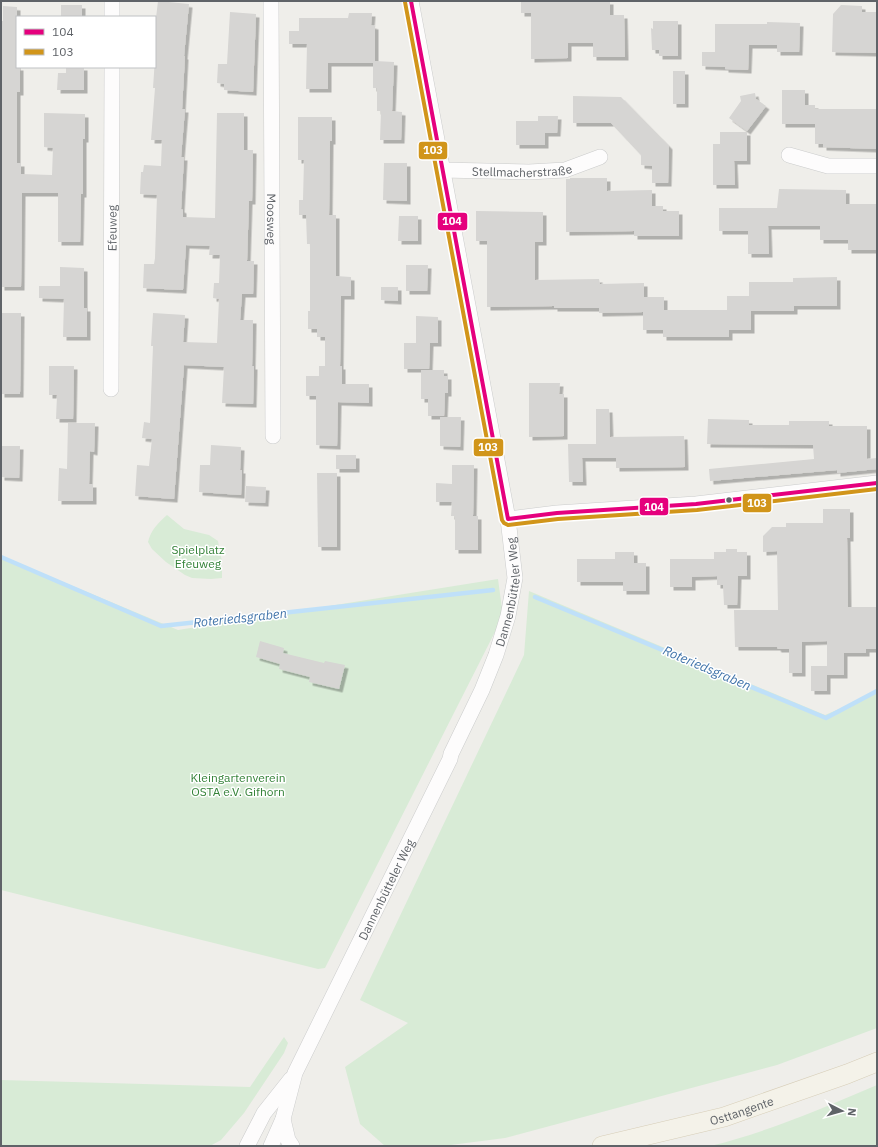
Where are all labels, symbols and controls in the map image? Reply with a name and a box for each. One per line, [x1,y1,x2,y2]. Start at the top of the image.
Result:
legend [16,16,156,68]
text: 104 [52,24,74,39]
text: 103 [52,44,74,59]
line badge: 103 [418,141,448,160]
text: 103 [423,143,443,157]
street label: Stellmacherstraße [472,160,575,180]
street label: Moosweg [264,193,280,245]
street label: Efeuweg [104,204,119,251]
line badge: 104 [437,212,468,231]
text: 104 [442,214,462,228]
line badge: 103 [473,438,504,457]
text: 103 [478,440,498,454]
line badge: 103 [742,493,772,513]
unlabelled marker [724,495,734,505]
text: 103 [747,496,767,510]
line badge: 104 [639,497,669,516]
text: 104 [644,500,664,514]
street label: Dannenbütteler Weg [492,536,522,648]
park label: Spielplatz Efeuweg [171,542,225,571]
water label: Roteriedsgraben [192,605,288,631]
water label: Roteriedsgraben [660,642,754,694]
park label: Kleingartenverein OSTA e.V. Gifhorn [190,770,286,799]
street label: Dannenbütteler Weg [354,836,417,942]
north arrow [822,1091,862,1131]
street label: Osttangente [708,1093,776,1128]
text: N [845,1107,859,1117]

